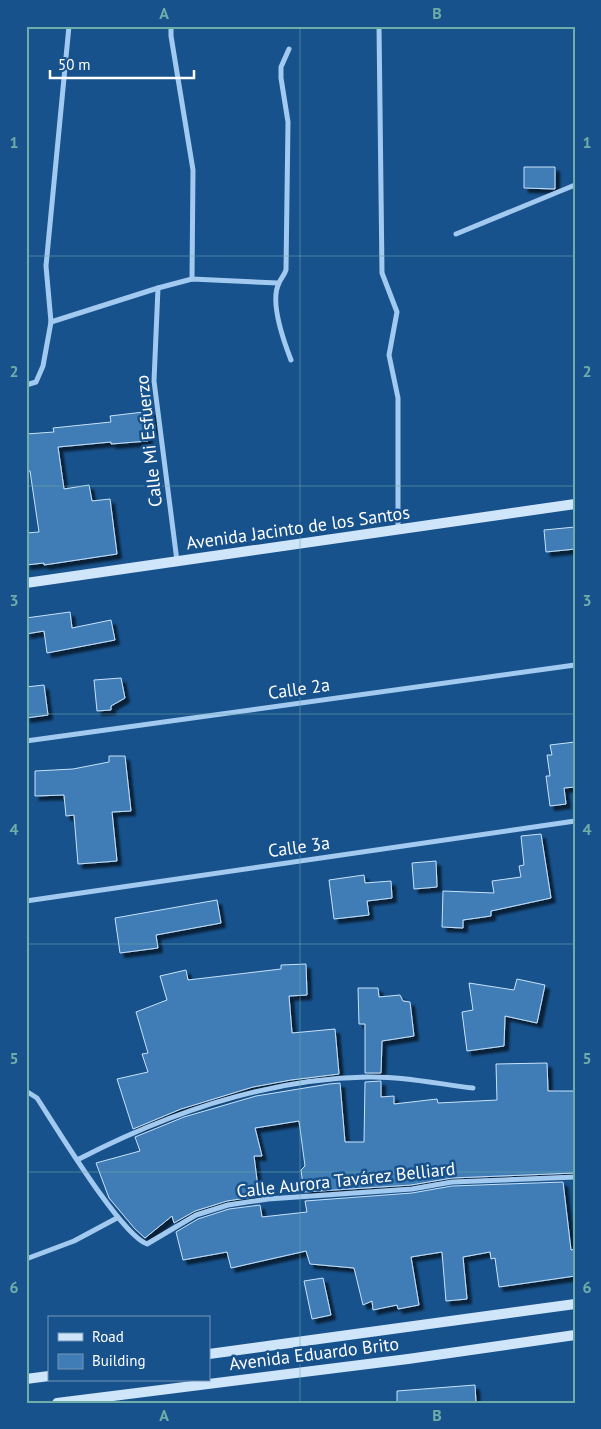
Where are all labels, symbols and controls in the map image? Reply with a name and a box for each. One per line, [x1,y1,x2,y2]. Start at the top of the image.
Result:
text: A [159,3,169,23]
text: B [432,3,442,23]
scale bar [50,48,194,80]
text: 50 m [58,55,91,74]
text: 1 [9,132,19,152]
text: 1 [582,132,592,152]
text: 2 [9,361,19,381]
text: 2 [582,361,592,381]
street label: Calle Mi Esfuerzo [130,374,167,508]
street label: Avenida Jacinto de los Santos [185,500,411,555]
text: 3 [9,590,19,610]
text: 3 [582,590,592,610]
street label: Calle 2a [267,673,331,704]
text: 4 [9,819,19,839]
text: 4 [582,819,592,839]
street label: Calle 3a [267,831,331,862]
text: 5 [9,1048,19,1068]
text: 5 [582,1048,592,1068]
street label: Calle Aurora Tavárez Belliard [235,1157,456,1202]
text: 6 [9,1277,19,1297]
text: 6 [582,1277,592,1297]
legend [48,1316,210,1382]
text: Road [92,1327,124,1346]
street label: Avenida Eduardo Brito [228,1332,400,1375]
text: Building [92,1351,146,1370]
text: A [159,1405,169,1425]
text: B [432,1405,442,1425]

